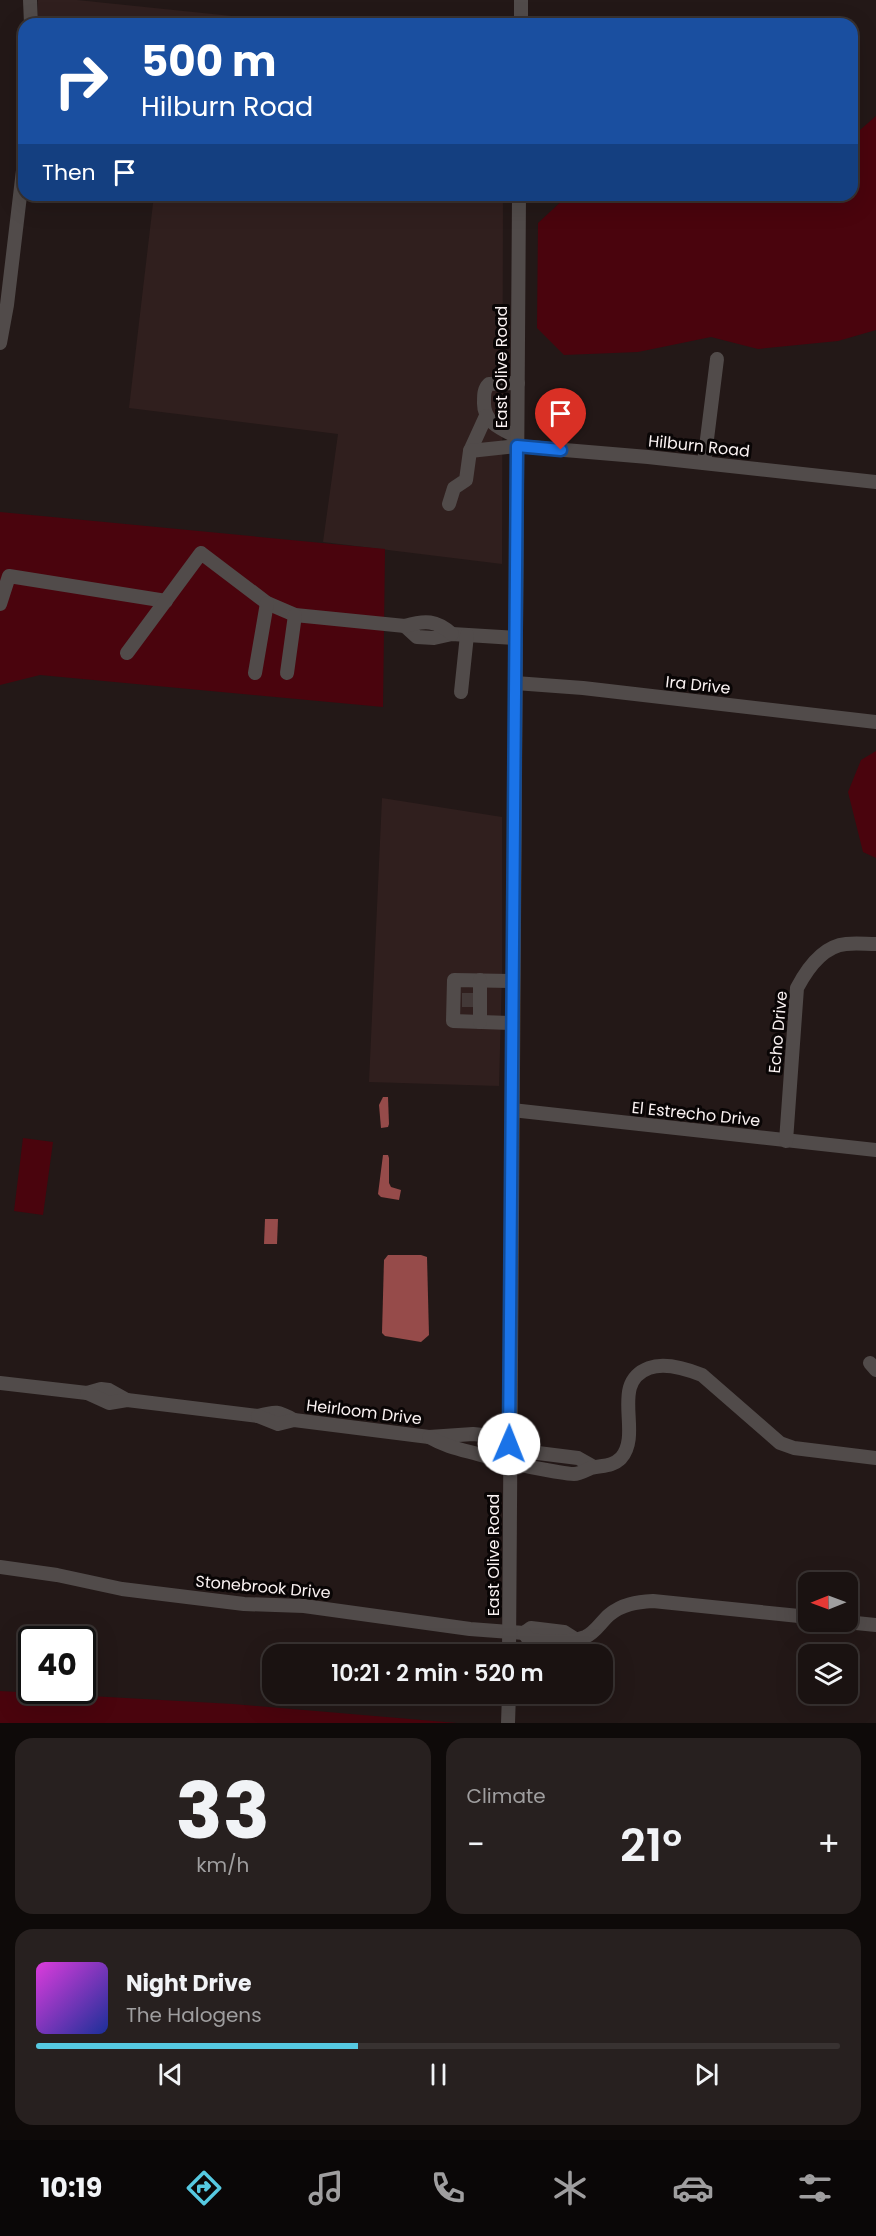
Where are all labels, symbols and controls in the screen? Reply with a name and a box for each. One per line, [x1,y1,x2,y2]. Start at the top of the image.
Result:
text: 500 m [141,32,276,91]
icon: right [42,42,120,120]
text: Hilburn Road [141,88,313,125]
icon: arrive [108,156,141,189]
text: Then [42,157,96,188]
street label: East Olive Road [490,306,513,428]
pin [535,388,586,450]
icon: arrive [544,397,577,430]
street label: Hilburn Road [647,429,751,463]
street label: Ira Drive [664,670,732,700]
street label: Echo Drive [763,990,793,1074]
street label: El Estrecho Drive [631,1096,762,1132]
street label: Heirloom Drive [305,1394,423,1431]
position arrow [477,1412,541,1476]
street label: East Olive Road [482,1494,505,1616]
street label: Stonebrook Drive [194,1570,332,1604]
north arrow [798,1572,858,1632]
map controls [798,1572,858,1704]
speed limit sign: 40 [18,1626,96,1704]
button: layers [798,1644,858,1704]
text: 10:21 · 2 min · 520 m [331,1658,544,1689]
text: 33 [176,1756,270,1865]
text: Climate [467,1782,546,1810]
text: 21° [620,1814,682,1877]
text: − [467,1821,485,1868]
text: + [817,1821,840,1868]
text: km/h [196,1851,249,1879]
text: Night Drive [126,1968,252,1999]
text: The Halogens [126,2001,262,2029]
icon: previous [154,2058,187,2091]
icon: pause [422,2058,455,2091]
icon: next [690,2058,723,2091]
icon: directions [183,2167,225,2209]
icon: music [305,2167,347,2209]
icon: phone [427,2167,469,2209]
icon: climate [549,2167,591,2209]
icon: car [672,2167,714,2209]
icon: filters [794,2167,836,2209]
text: 10:19 [40,2169,102,2206]

